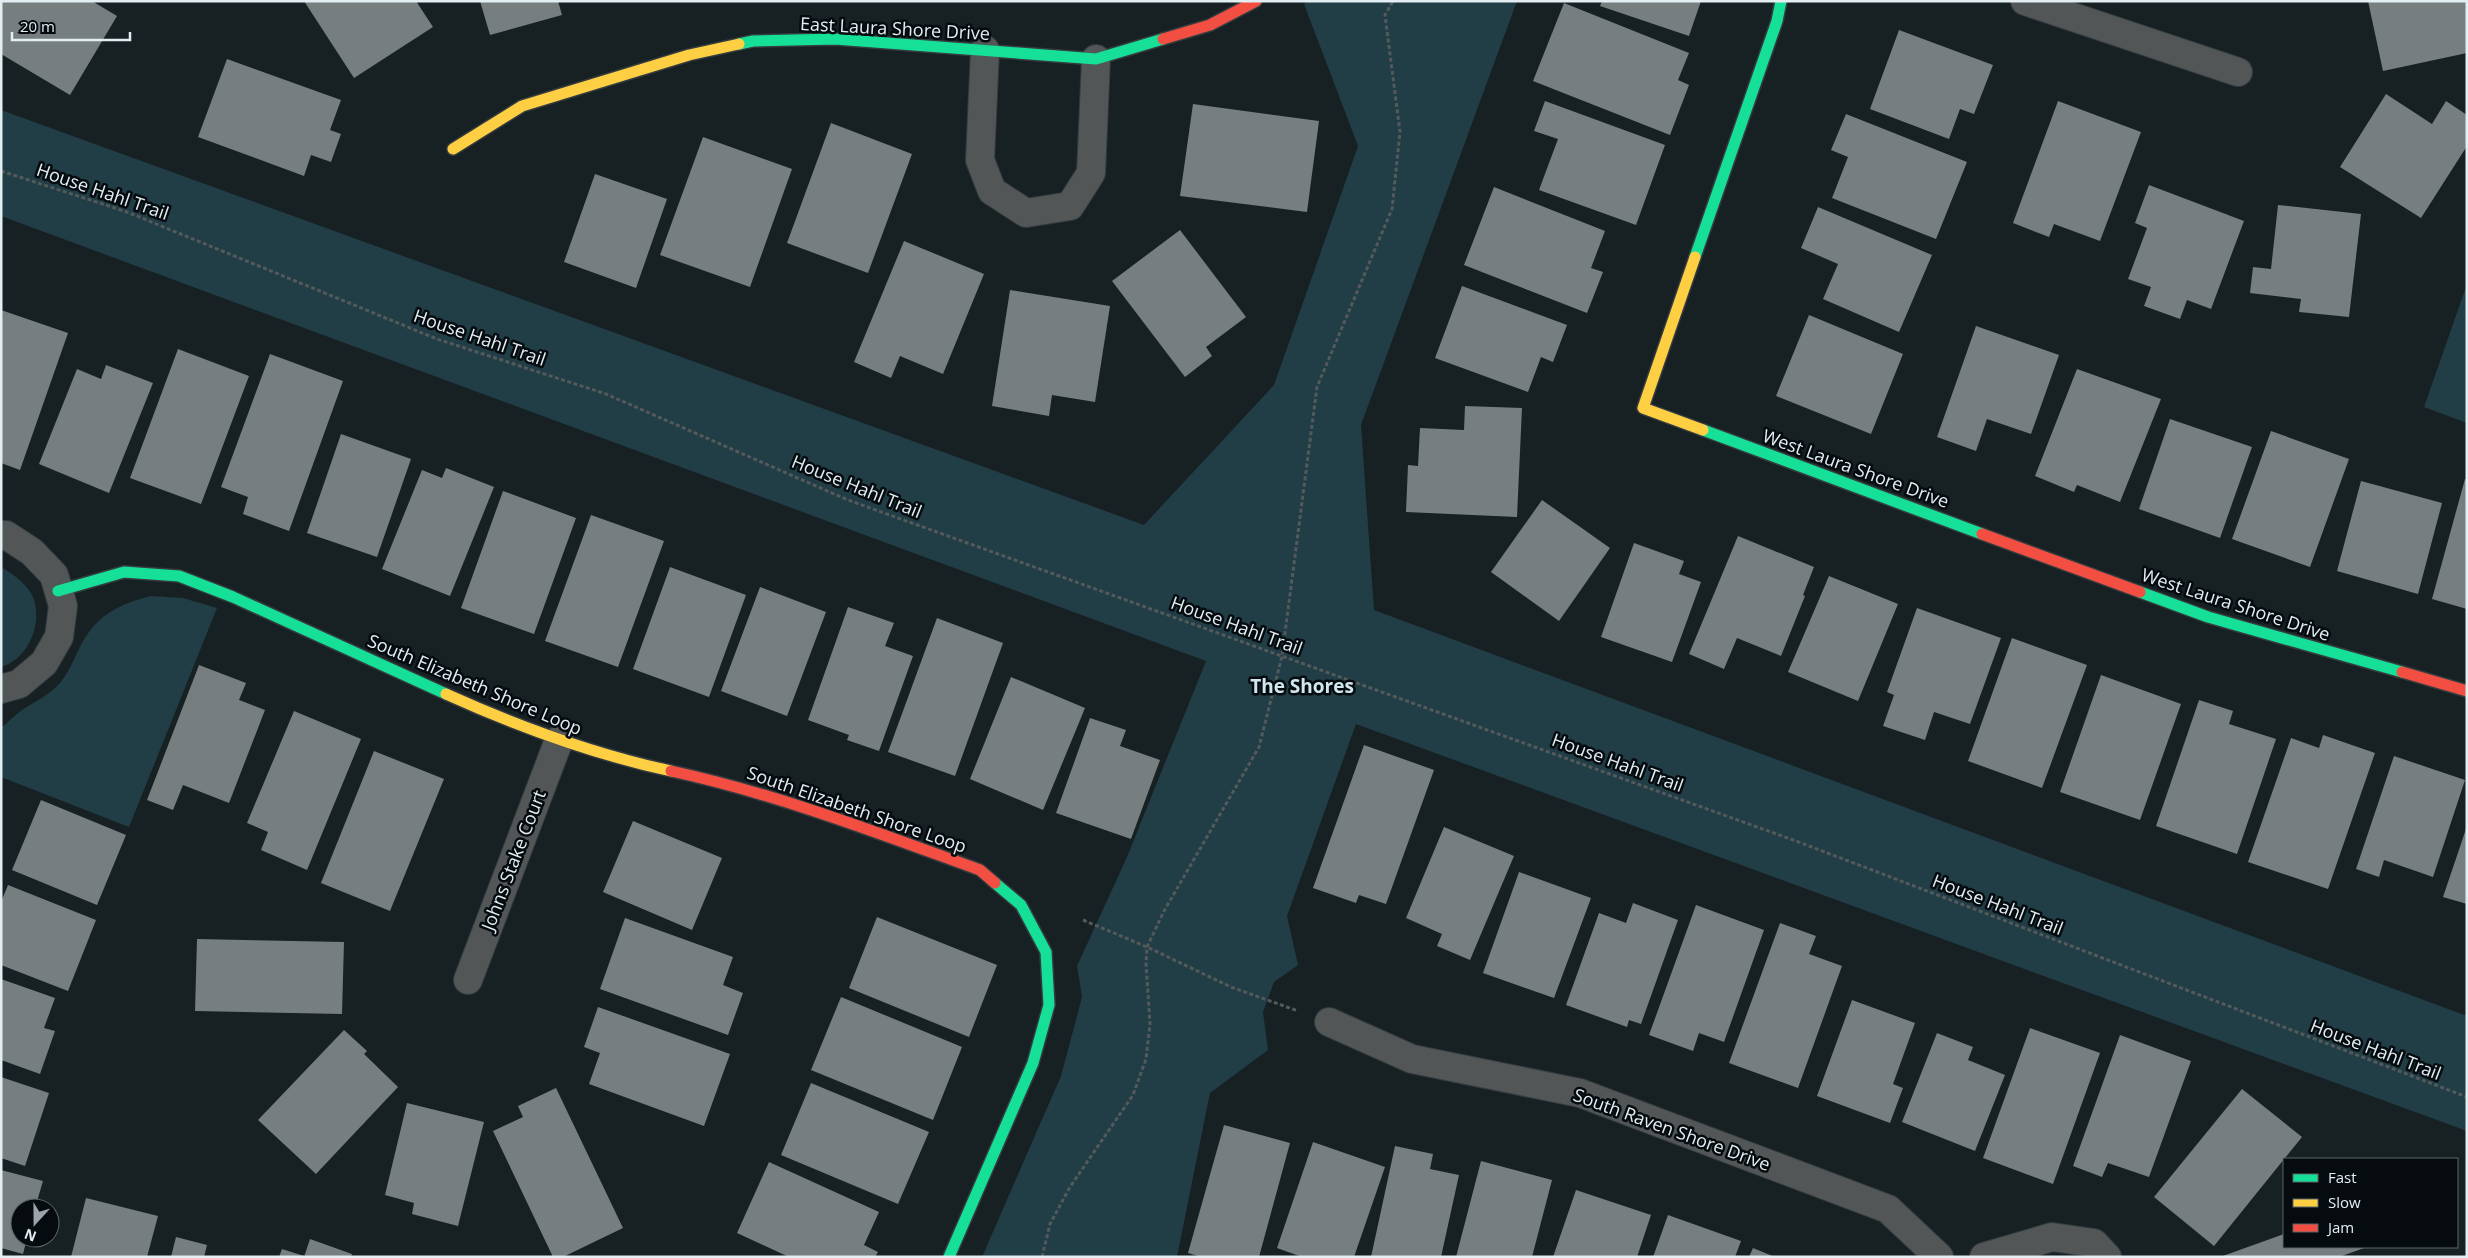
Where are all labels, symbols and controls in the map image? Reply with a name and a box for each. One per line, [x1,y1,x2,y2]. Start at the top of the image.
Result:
scale bar [12,10,130,42]
street label: East Laura Shore Drive [799,11,991,45]
text: 20 m [20,16,55,36]
street label: House Hahl Trail [34,157,172,225]
street label: House Hahl Trail [411,303,549,371]
street label: West Laura Shore Drive [1759,423,1953,513]
street label: House Hahl Trail [788,449,926,523]
street label: West Laura Shore Drive [2139,562,2333,646]
street label: House Hahl Trail [1168,590,1306,660]
street label: South Elizabeth Shore Loop [364,628,586,740]
district label: The Shores [1250,673,1354,699]
street label: House Hahl Trail [1549,727,1687,797]
street label: South Elizabeth Shore Loop [744,760,970,858]
street label: Johns Stake Court [474,786,551,935]
street label: House Hahl Trail [1929,868,2067,940]
street label: House Hahl Trail [2307,1013,2445,1085]
street label: South Raven Shore Drive [1570,1082,1774,1176]
legend [2283,1158,2458,1248]
text: Fast [2328,1167,2357,1187]
text: Slow [2328,1192,2361,1212]
north arrow [10,1198,60,1248]
text: Jam [2326,1217,2354,1237]
text: N [21,1225,39,1247]

